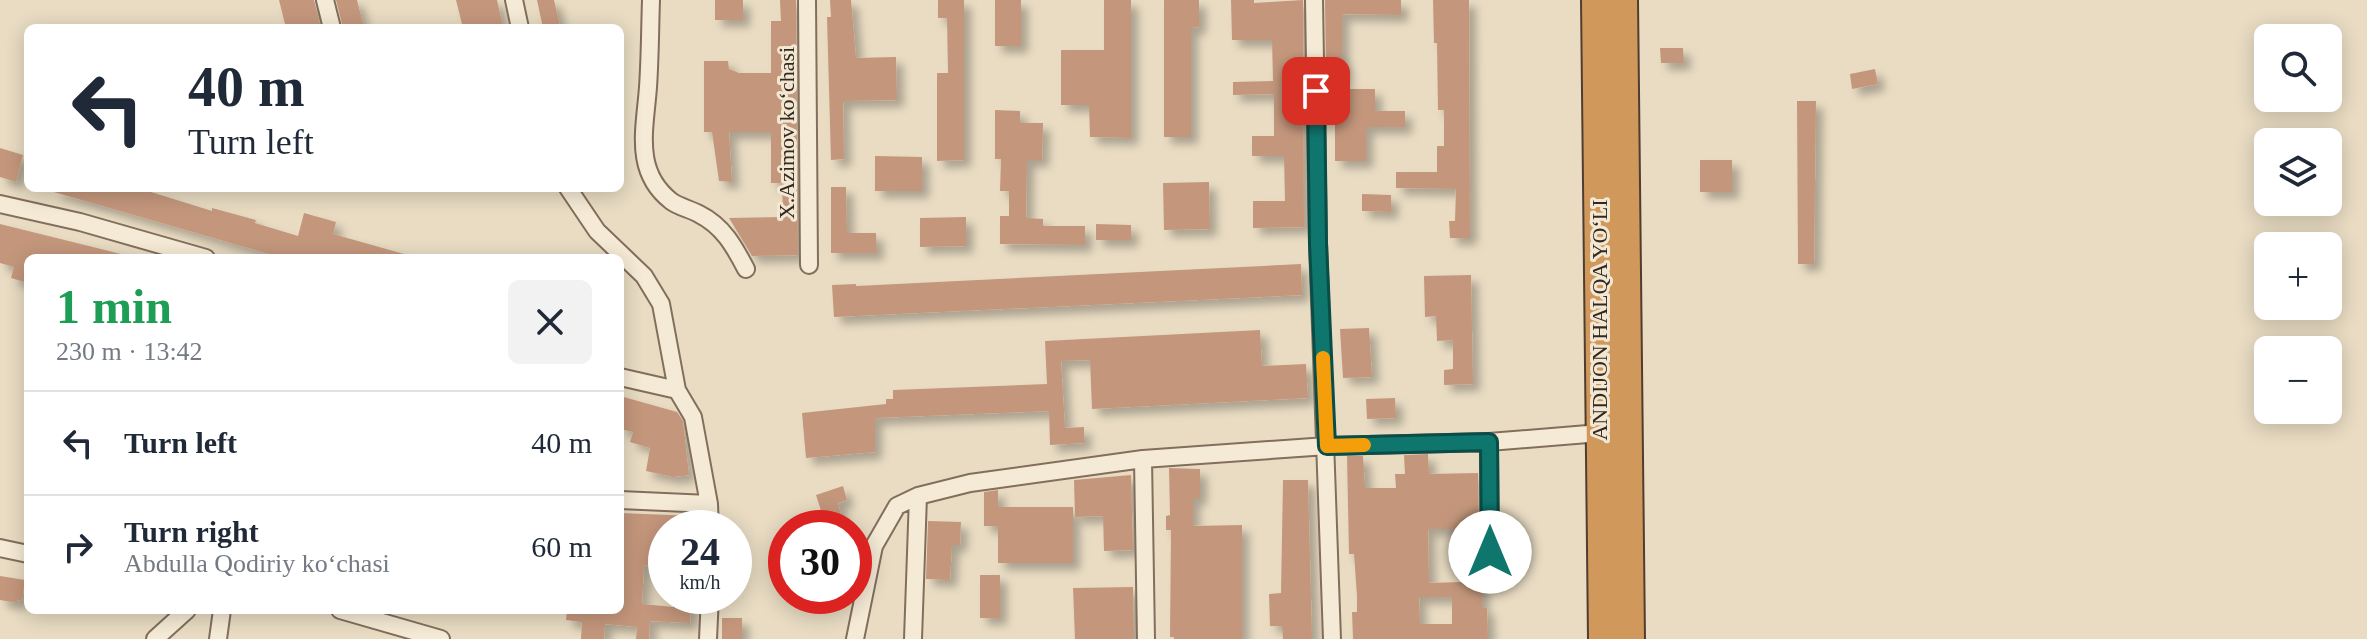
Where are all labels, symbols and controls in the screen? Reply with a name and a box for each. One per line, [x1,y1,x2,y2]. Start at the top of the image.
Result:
map controls [2254,24,2342,424]
button: search [2254,24,2342,112]
street label: X.Azimov koʻchasi [774,47,799,219]
icon: left [56,56,160,160]
text: 40 m [188,56,305,118]
pin [1282,57,1350,125]
icon: arrive [1294,69,1338,113]
text: Turn left [188,122,314,162]
button: layers [2254,128,2342,216]
street label: ANDIJON HALQA YO‘LI [1587,199,1612,441]
button: + [2254,232,2342,320]
text: 1 min [56,280,172,333]
button: close [508,280,592,364]
button: − [2254,336,2342,424]
text: 230 m · 13:42 [56,337,203,366]
icon: left [56,421,100,465]
text: Turn left [124,426,237,459]
text: 40 m [531,426,592,459]
speed limit sign: 30 [768,510,872,614]
position arrow [1448,510,1532,594]
text: Turn right [124,515,259,548]
icon: right [56,525,100,569]
text: 24 [680,529,720,574]
text: 60 m [531,530,592,563]
text: Abdulla Qodiriy koʻchasi [124,549,390,578]
text: km/h [679,571,721,593]

